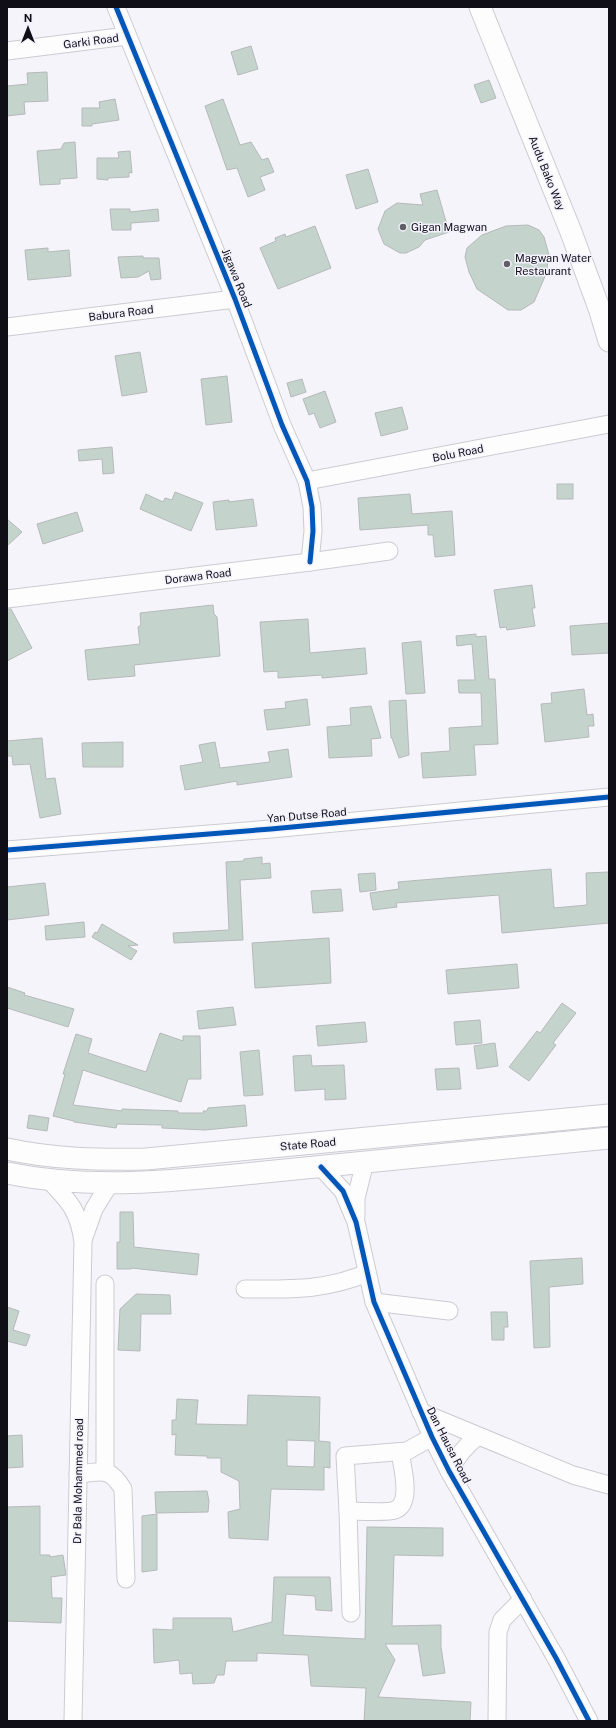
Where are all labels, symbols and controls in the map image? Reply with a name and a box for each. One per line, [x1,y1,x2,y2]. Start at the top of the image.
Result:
north arrow [8,8,48,48]
text: N [24,12,32,24]
street label: Garki Road [62,32,120,50]
street label: Audu Bako Way [527,134,567,212]
place label: Gigan Magwan [411,221,487,233]
marker: Gigan Magwan [398,222,408,232]
street label: Jigawa Road [220,247,254,309]
place label: Magwan Water Restaurant [515,252,591,277]
marker: Magwan Water Restaurant [502,259,512,269]
street label: Babura Road [88,303,154,323]
street label: Bolu Road [431,442,485,464]
street label: Dorawa Road [164,566,232,586]
street label: Yan Dutse Road [267,806,347,824]
street label: State Road [279,1136,337,1152]
street label: Dan Hausa Road [425,1405,473,1485]
street label: Dr Bala Mohammed road [71,1418,85,1544]

